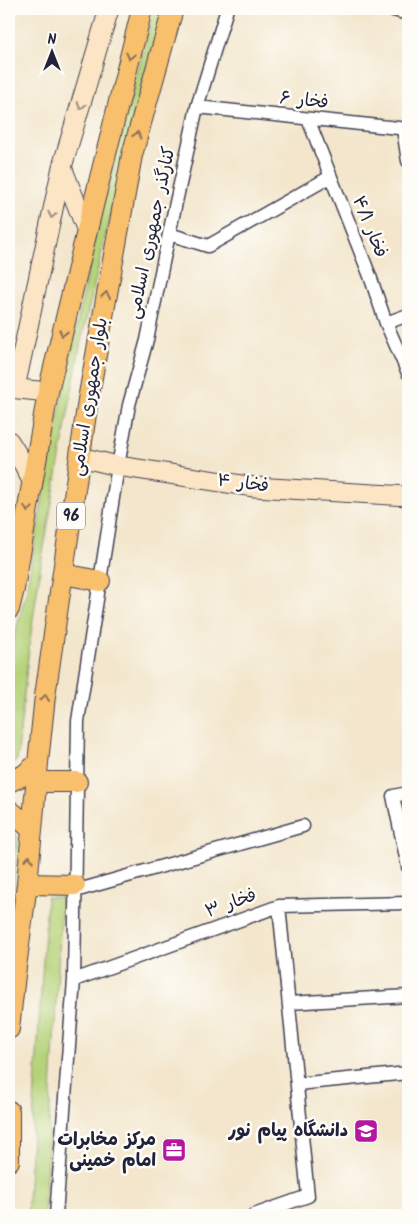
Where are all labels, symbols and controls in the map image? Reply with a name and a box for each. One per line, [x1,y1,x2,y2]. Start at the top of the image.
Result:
north arrow [28,28,78,78]
text: N [48,29,57,51]
one-way arrow [125,52,136,61]
street label: فخار ۶ [278,84,330,118]
one-way arrow [76,101,86,109]
one-way arrow [132,132,142,140]
street label: کنارگذر جمهوری اسلامی [120,144,184,322]
street label: فخار ۴/۱ [343,192,395,262]
one-way arrow [47,210,58,219]
one-way arrow [101,290,111,299]
street label: بلوار جمهوری اسلامی [63,316,117,478]
one-way arrow [58,328,68,337]
street label: فخار ۴ [216,466,270,502]
road number: 96 [57,502,85,530]
one-way arrow [23,505,33,514]
one-way arrow [39,693,50,701]
one-way arrow [23,855,34,863]
street label: فخار ۳ [201,881,261,927]
place label: دانشگاه پیام نور [228,1117,348,1146]
school or university icon: دانشگاه پیام نور [353,1118,379,1144]
place label: مرکز مخابرات امام خمینی [58,1126,156,1176]
office icon: مرکز مخابرات امام خمینی [161,1137,187,1163]

